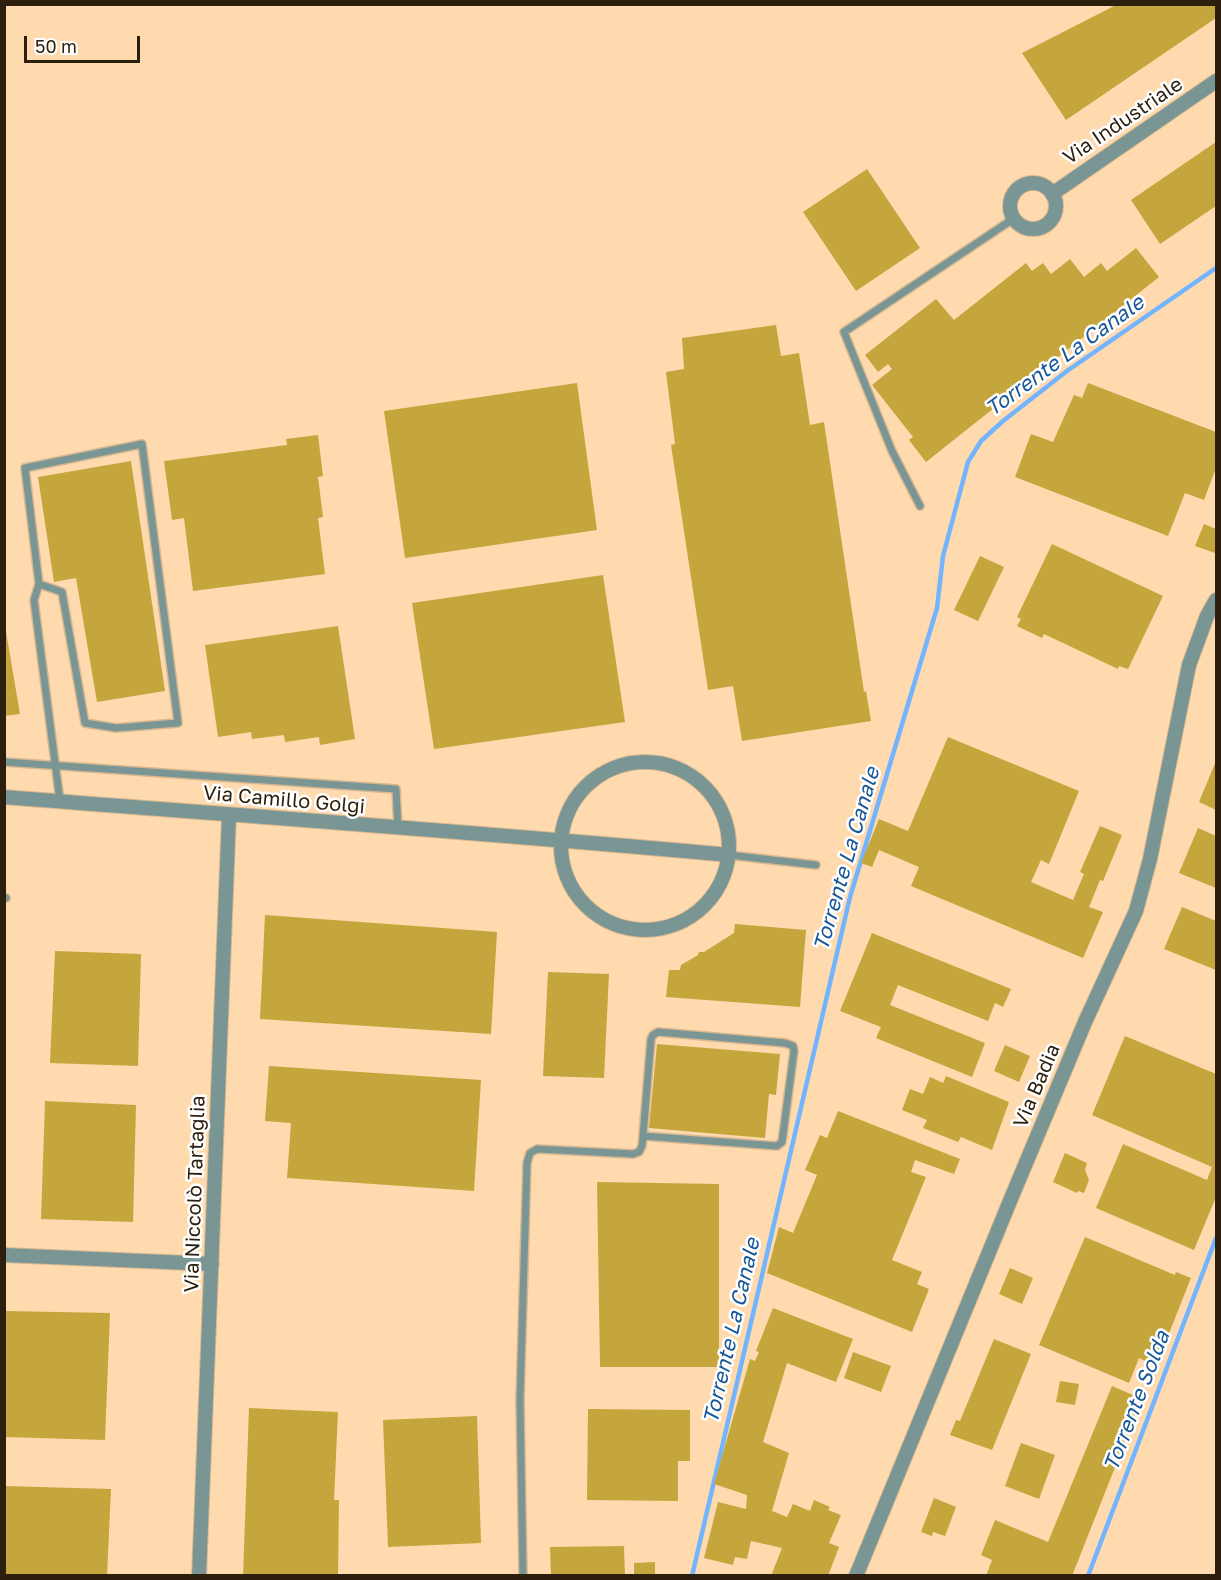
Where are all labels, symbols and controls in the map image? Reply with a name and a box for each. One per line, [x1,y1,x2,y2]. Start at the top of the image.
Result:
scale bar [27,24,142,62]
text: 50 m [35,35,77,57]
street label: Via Industriale [1059,72,1187,170]
water label: Torrente La Canale [981,290,1149,422]
water label: Torrente La Canale [809,764,885,954]
street label: Via Camillo Golgi [202,781,366,819]
street label: Via Badia [1009,1040,1065,1132]
street label: Via Niccolò Tartaglia [180,1095,210,1293]
water label: Torrente La Canale [698,1236,766,1426]
water label: Torrente Solda [1099,1327,1175,1475]

